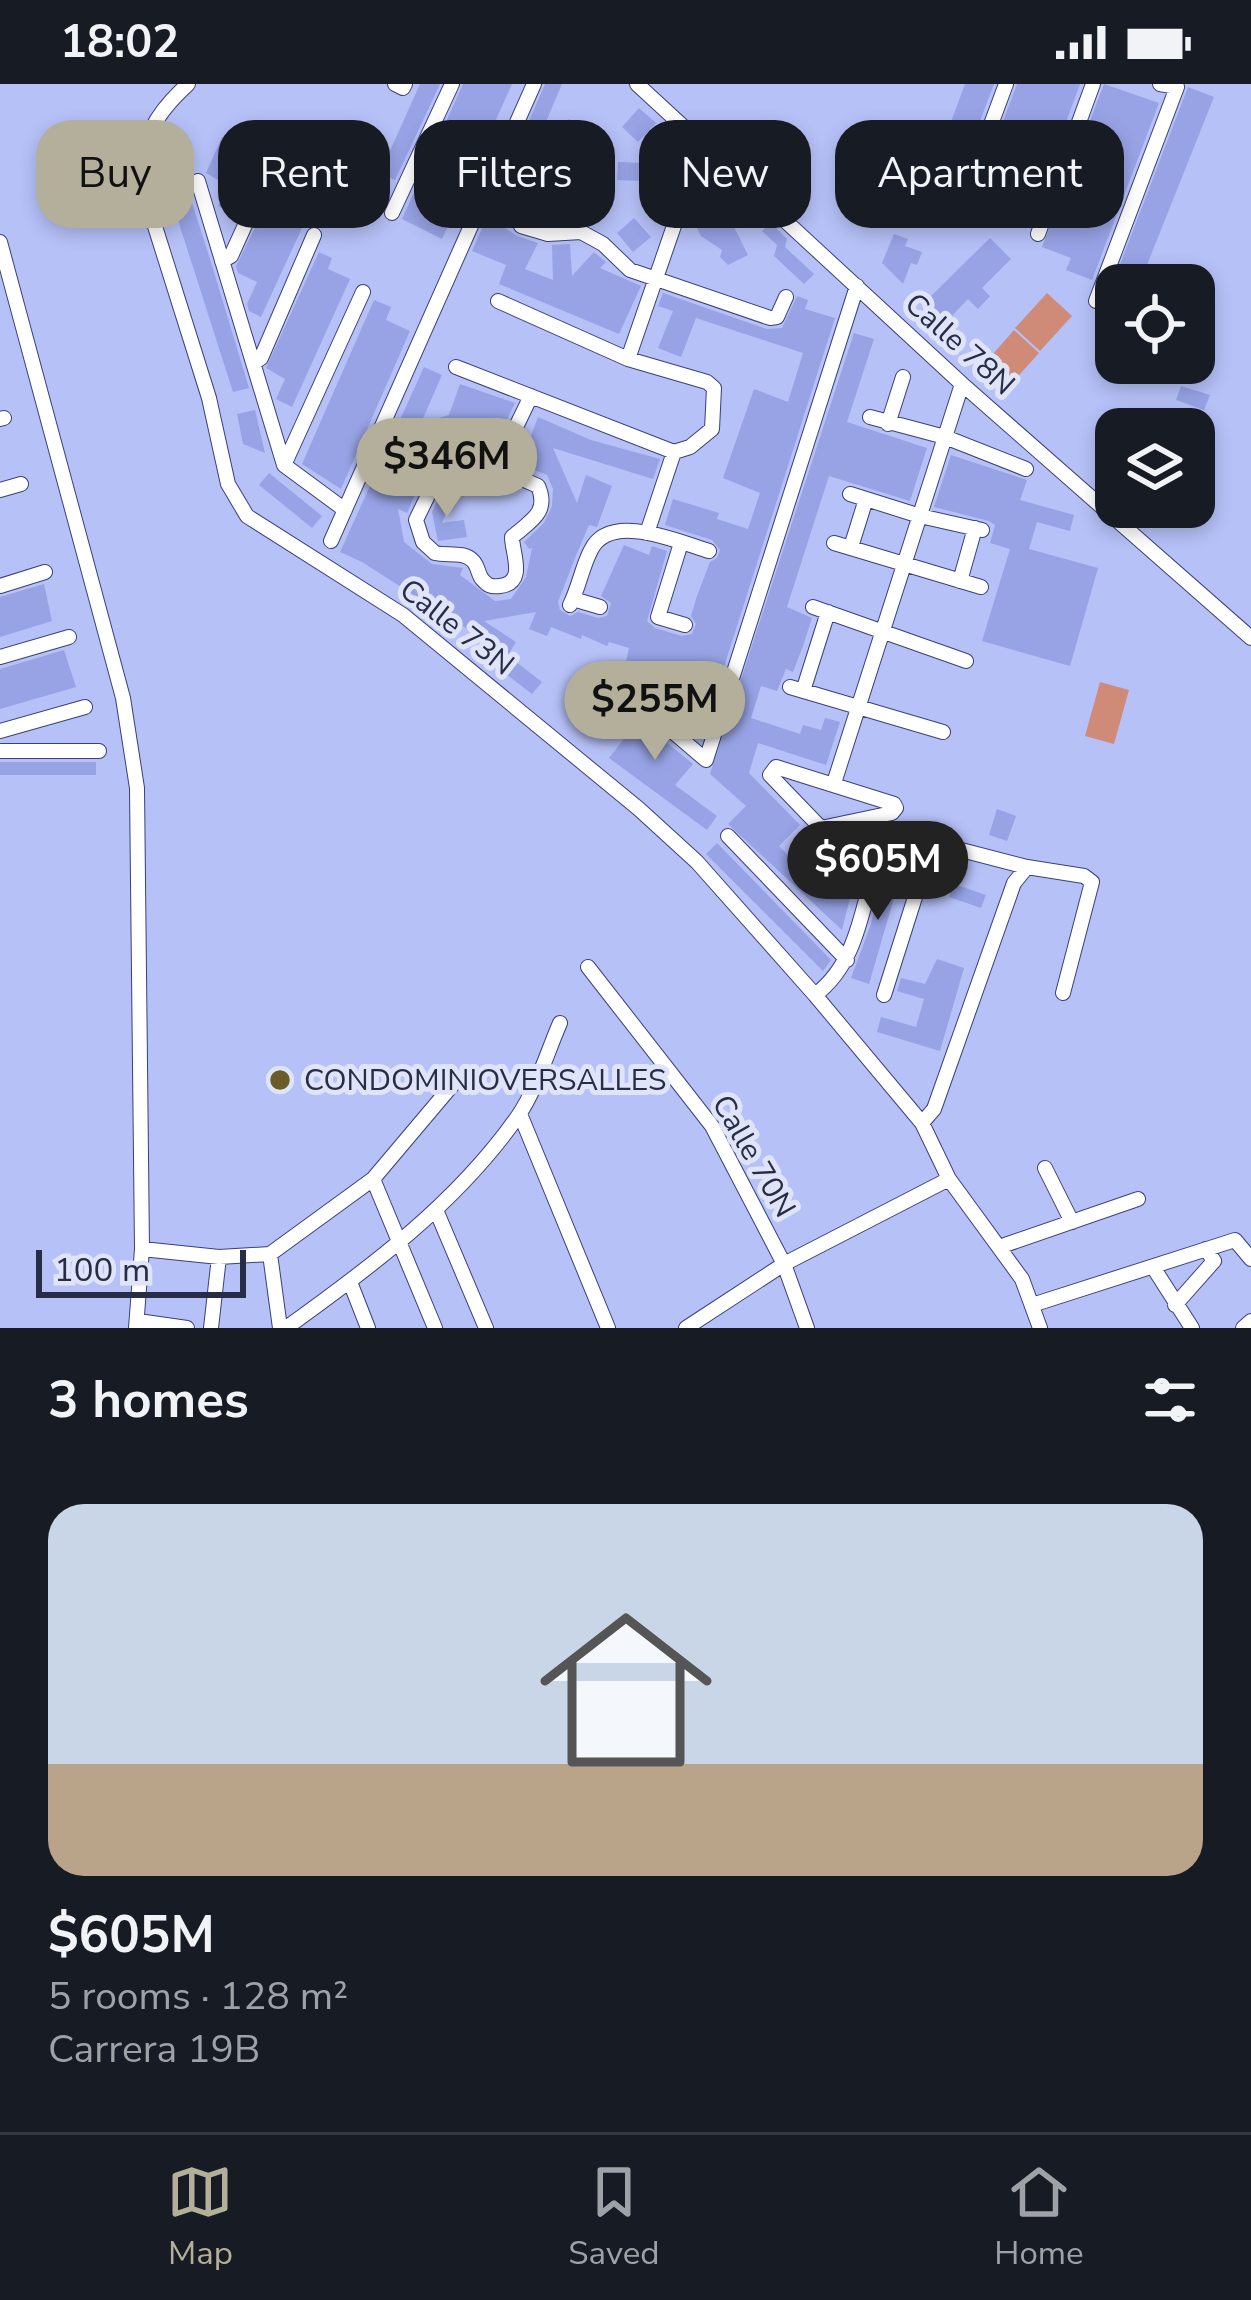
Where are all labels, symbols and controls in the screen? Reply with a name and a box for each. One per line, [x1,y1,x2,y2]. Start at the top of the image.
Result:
text: 18:02 [60,12,179,73]
chip: Buy [36,120,194,228]
chip: Rent [218,120,390,228]
chip: Filters [414,120,615,228]
chip: New [639,120,811,228]
chip: Apartment [835,120,1124,228]
map controls [1095,264,1215,528]
button: locate [1095,264,1215,384]
street label: Calle 78N [896,284,1024,405]
button: layers [1095,408,1215,528]
pin: $346M [363,418,531,520]
text: $346M [383,430,511,483]
street label: Calle 73N [391,570,523,685]
pin: $255M [571,661,739,763]
text: $255M [591,673,719,726]
pin: $605M [794,821,962,923]
text: $605M [814,833,942,886]
place label: CONDOMINIOVERSALLES [304,1060,666,1101]
marker: CONDOMINIOVERSALLES [267,1067,293,1093]
street label: Calle 70N [702,1088,805,1225]
scale bar [36,1244,246,1297]
text: 100 m [54,1248,150,1293]
text: 3 homes [48,1365,249,1435]
icon: filters [1137,1367,1203,1433]
icon: home [518,1582,734,1798]
text: $605M [48,1900,215,1970]
text: 5 rooms · 128 m² [48,1970,348,2023]
text: Carrera 19B [48,2023,260,2076]
tab: Map [167,2159,233,2276]
tab: Saved [568,2159,659,2276]
tab: Home [994,2159,1084,2276]

